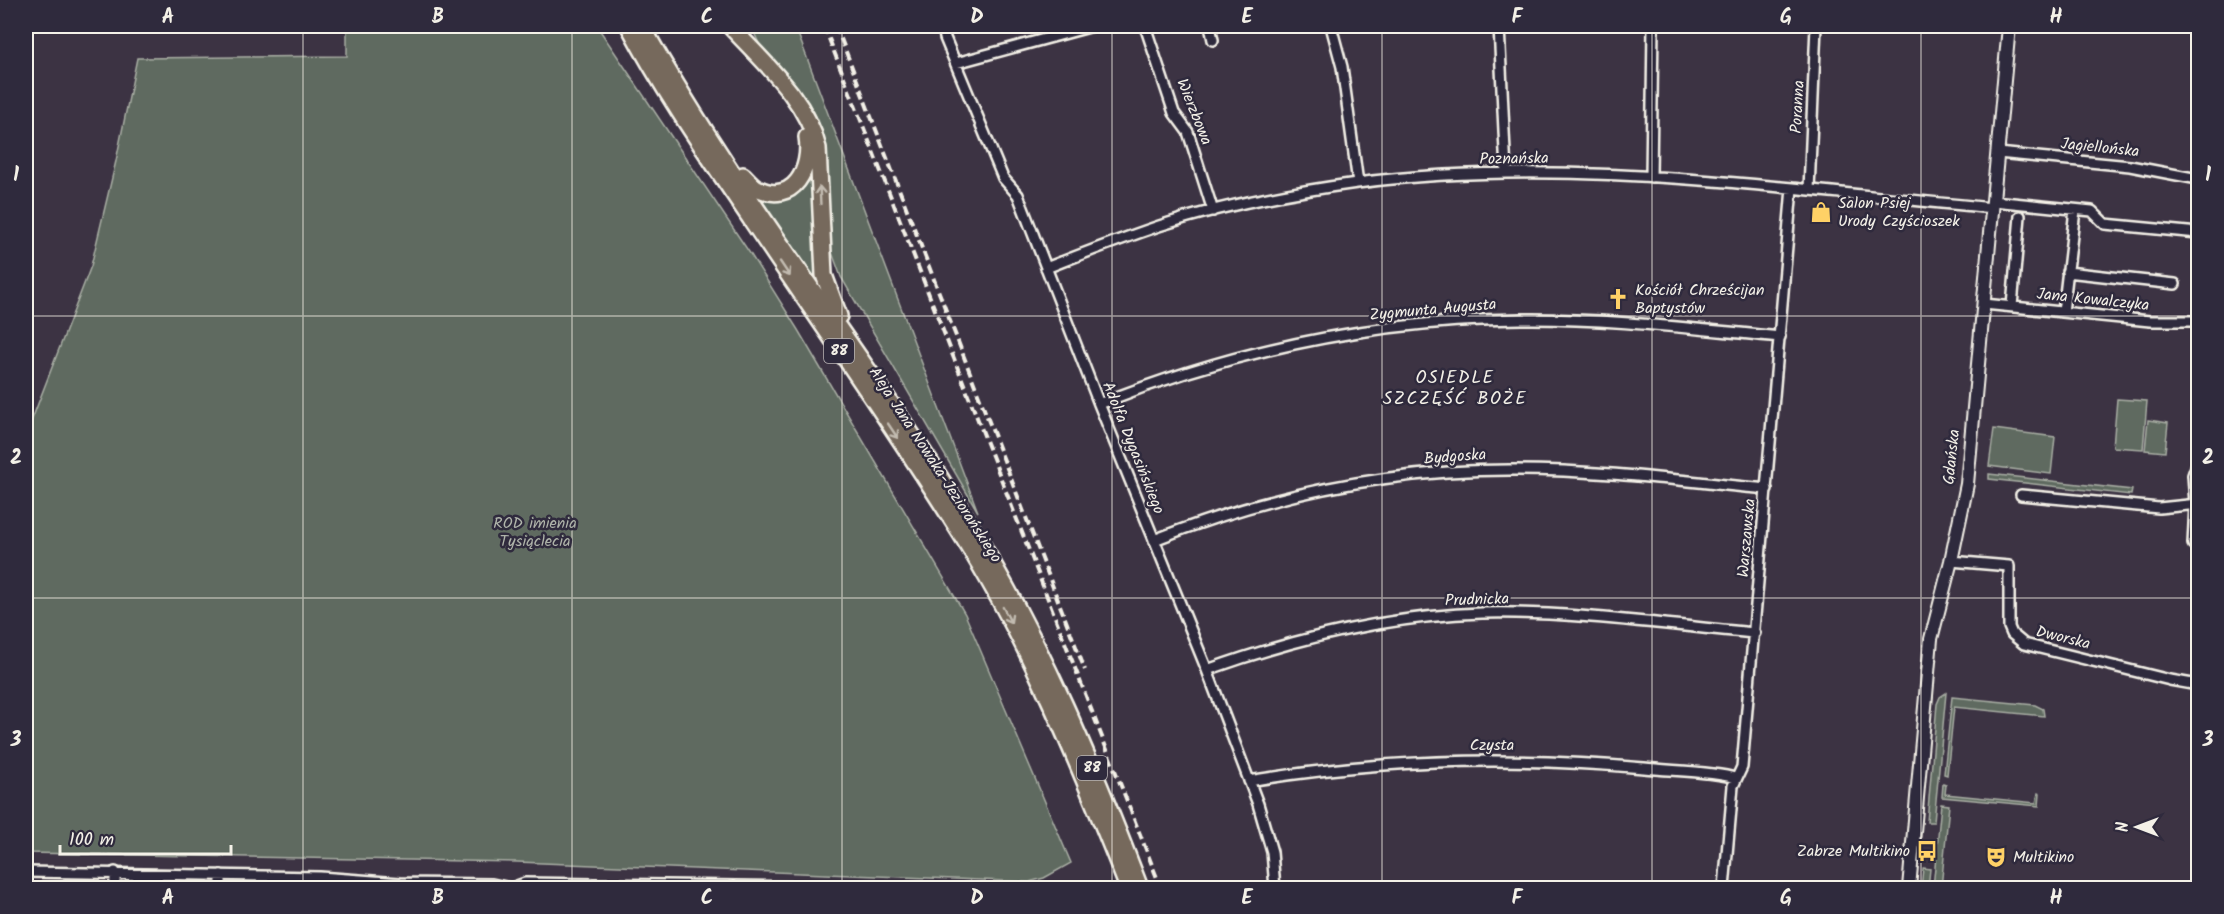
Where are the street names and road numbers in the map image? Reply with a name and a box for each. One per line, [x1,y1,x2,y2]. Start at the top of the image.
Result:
street label: Wierzbowa [1169,75,1219,149]
street label: Poranna [1784,80,1812,134]
street label: Jagiellońska [2059,131,2141,165]
street label: Poznańska [1479,146,1549,172]
street label: Jana Kowalczyka [2035,282,2151,318]
street label: Zygmunta Augusta [1368,292,1498,328]
road number: 88 [824,339,854,363]
street label: Aleja Jana Nowaka-Jeziorańskiego [862,362,1008,568]
street label: Adolfa Dygasińskiego [1095,378,1171,518]
street label: Gdańska [1937,428,1967,486]
street label: Bydgoska [1423,442,1487,472]
street label: Warszawska [1731,497,1763,579]
street label: Prudnicka [1445,586,1509,614]
street label: Dworska [2033,619,2093,657]
street label: Czysta [1470,733,1514,758]
road number: 88 [1077,756,1107,780]

